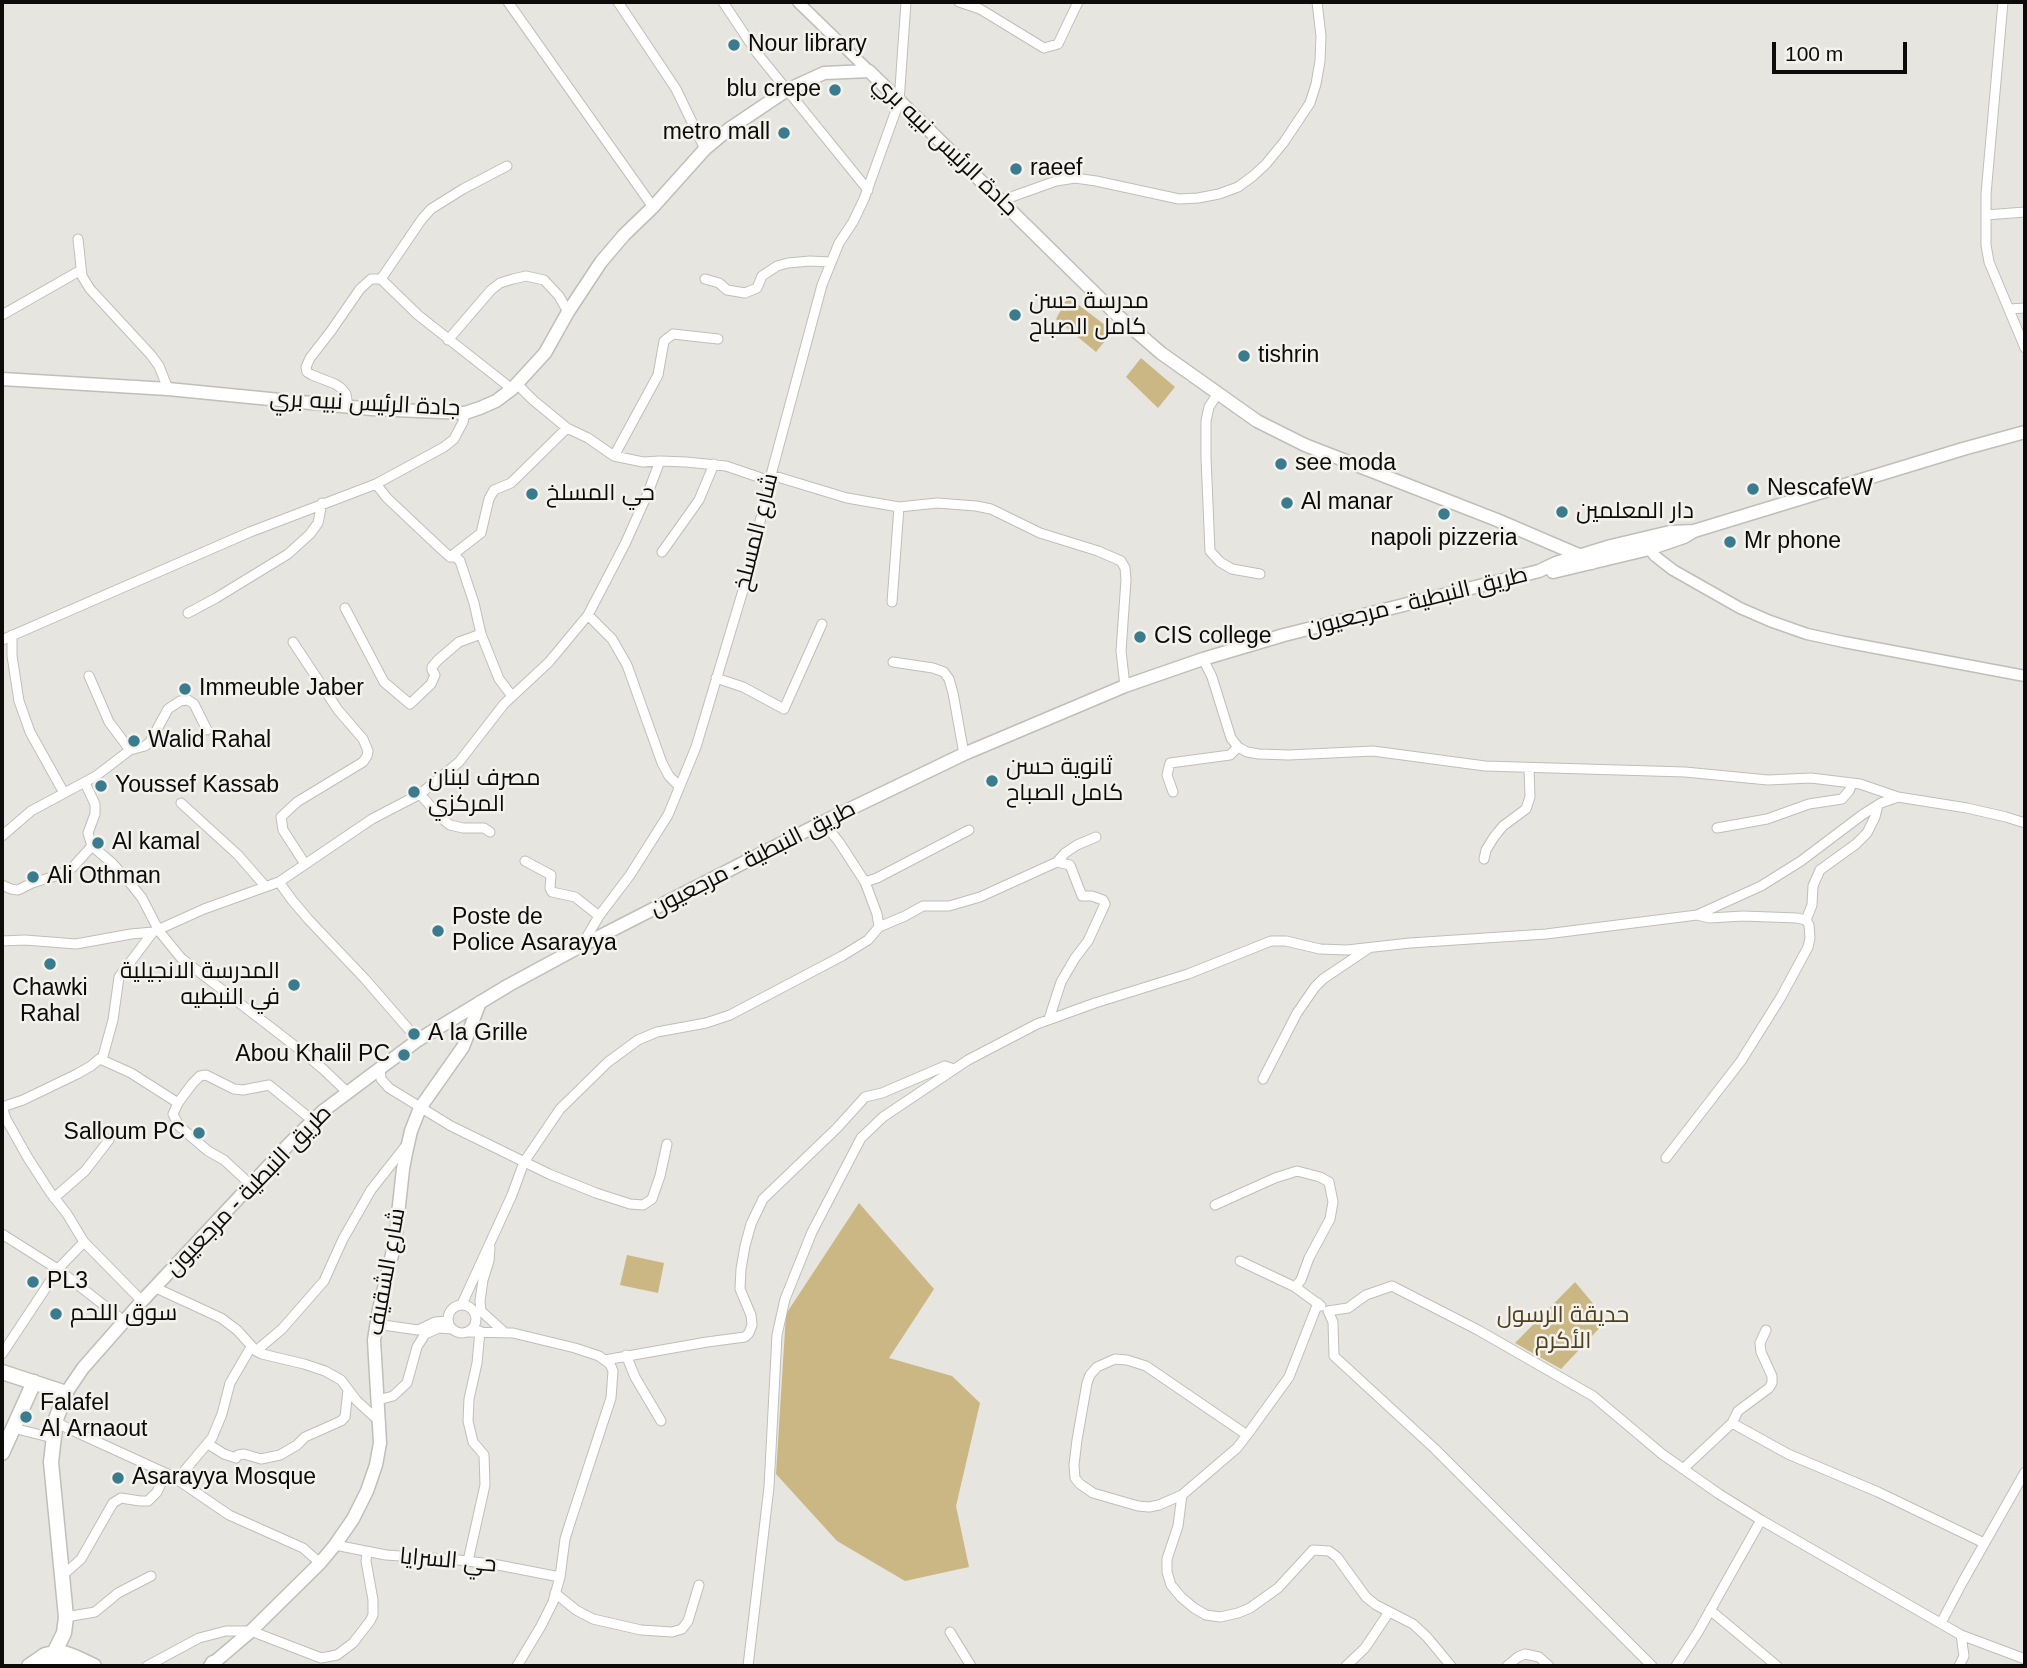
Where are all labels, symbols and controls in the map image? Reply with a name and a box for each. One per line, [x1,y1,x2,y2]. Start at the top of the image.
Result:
scale bar [1775,28,1910,72]
place label: Nour library [748,31,867,59]
marker: Nour library [726,37,742,53]
text: 100 m [1785,42,1843,65]
street label: جادة الرئيس نبيه بري [867,70,1023,222]
place label: blu crepe [726,76,821,104]
marker: blu crepe [827,82,843,98]
place label: metro mall [663,119,770,147]
marker: metro mall [776,125,792,141]
place label: raeef [1030,155,1082,183]
marker: raeef [1008,161,1024,177]
place label: مدرسة حسن كامل الصباح [1029,288,1149,342]
marker: مدرسة حسن كامل الصباح [1007,307,1023,323]
place label: tishrin [1258,342,1319,370]
marker: tishrin [1236,348,1252,364]
street label: جادة الرئيس نبيه بري [269,385,461,423]
place label: see moda [1295,450,1396,478]
marker: see moda [1273,456,1289,472]
street label: شارع المسلخ [729,470,785,594]
place label: NescafeW [1767,475,1873,503]
place label: حي المسلخ [546,480,655,508]
marker: NescafeW [1745,481,1761,497]
marker: حي المسلخ [524,486,540,502]
place label: Al manar [1301,489,1393,517]
marker: Al manar [1279,495,1295,511]
place label: دار المعلمين [1576,498,1694,526]
marker: دار المعلمين [1554,504,1570,520]
marker: napoli pizzeria [1436,506,1452,522]
place label: napoli pizzeria [1370,525,1518,553]
place label: Mr phone [1744,528,1841,556]
marker: Mr phone [1722,534,1738,550]
street label: طريق النبطية - مرجعيون [1303,561,1531,643]
place label: CIS college [1154,623,1272,651]
marker: CIS college [1132,629,1148,645]
place label: Immeuble Jaber [199,675,364,703]
marker: Immeuble Jaber [177,681,193,697]
place label: Walid Rahal [148,727,271,755]
marker: Walid Rahal [126,733,142,749]
place label: ثانوية حسن كامل الصباح [1006,754,1123,808]
place label: مصرف لبنان المركزي [428,765,541,819]
place label: Youssef Kassab [115,772,279,800]
marker: ثانوية حسن كامل الصباح [984,773,1000,789]
marker: Youssef Kassab [93,778,109,794]
marker: مصرف لبنان المركزي [406,784,422,800]
street label: طريق النبطية - مرجعيون [646,795,860,923]
place label: Al kamal [112,829,200,857]
marker: Al kamal [90,835,106,851]
place label: Ali Othman [47,863,161,891]
marker: Ali Othman [25,869,41,885]
place label: Poste de Police Asarayya [452,904,617,958]
marker: Poste de Police Asarayya [430,923,446,939]
marker: Chawki Rahal [42,956,58,972]
place label: المدرسة الانجيلية في النبطيه [120,958,280,1012]
place label: Chawki Rahal [12,975,88,1029]
marker: المدرسة الانجيلية في النبطيه [286,977,302,993]
place label: A la Grille [428,1020,528,1048]
marker: A la Grille [406,1026,422,1042]
place label: Abou Khalil PC [235,1041,390,1069]
marker: Abou Khalil PC [396,1047,412,1063]
street label: طريق النبطية - مرجعيون [160,1100,338,1282]
place label: Salloum PC [64,1119,185,1147]
marker: Salloum PC [191,1125,207,1141]
street label: شارع الشقيف [362,1206,412,1338]
place label: PL3 [47,1268,88,1296]
marker: PL3 [25,1274,41,1290]
place label: سوق اللحم [70,1300,177,1328]
park label: حديقة الرسول الأكرم [1497,1302,1629,1356]
marker: سوق اللحم [48,1306,64,1322]
place label: Falafel Al Arnaout [40,1390,147,1444]
marker: Falafel Al Arnaout [18,1409,34,1425]
place label: Asarayya Mosque [132,1464,316,1492]
marker: Asarayya Mosque [110,1470,126,1486]
street label: حي السرايا [398,1543,498,1579]

